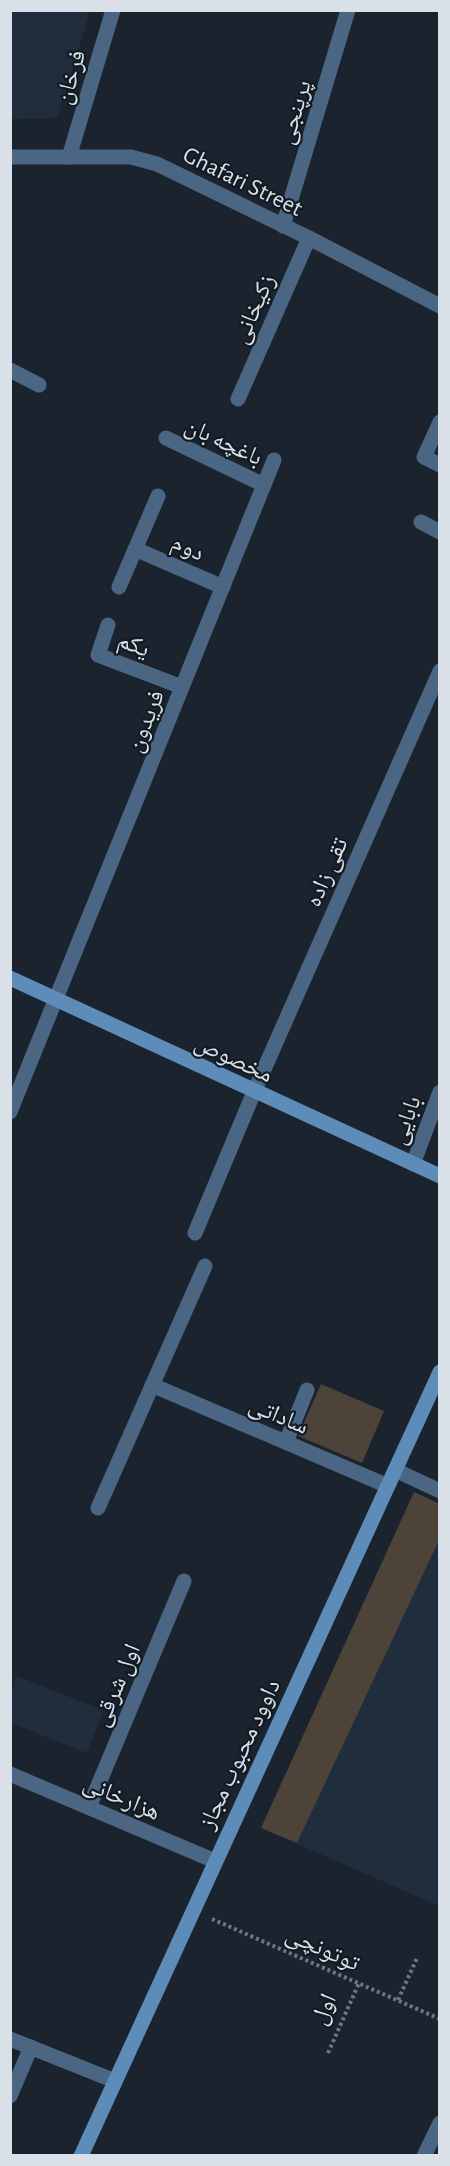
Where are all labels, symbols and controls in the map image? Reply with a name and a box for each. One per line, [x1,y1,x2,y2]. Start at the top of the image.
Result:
street label: فرخان [51,47,91,107]
street label: پرپنجی [274,77,317,148]
street label: Ghafari Street [179,143,306,221]
street label: زکیخانی [228,271,281,348]
street label: باغچه بان [181,414,266,471]
street label: دوم [166,530,208,568]
street label: یکم [113,628,153,665]
street label: فریدون [123,687,170,756]
street label: تقی زاده [301,834,354,911]
street label: مخصوص [190,1030,276,1088]
street label: بابایی [386,1093,427,1148]
street label: ساداتی [245,1393,312,1440]
street label: اول شرقی [89,1641,146,1731]
street label: داوود محبوب مجاز [194,1676,286,1834]
street label: هزارخانی [79,1771,164,1826]
street label: توتونچی [282,1922,363,1977]
street label: اول [307,1990,342,2029]

